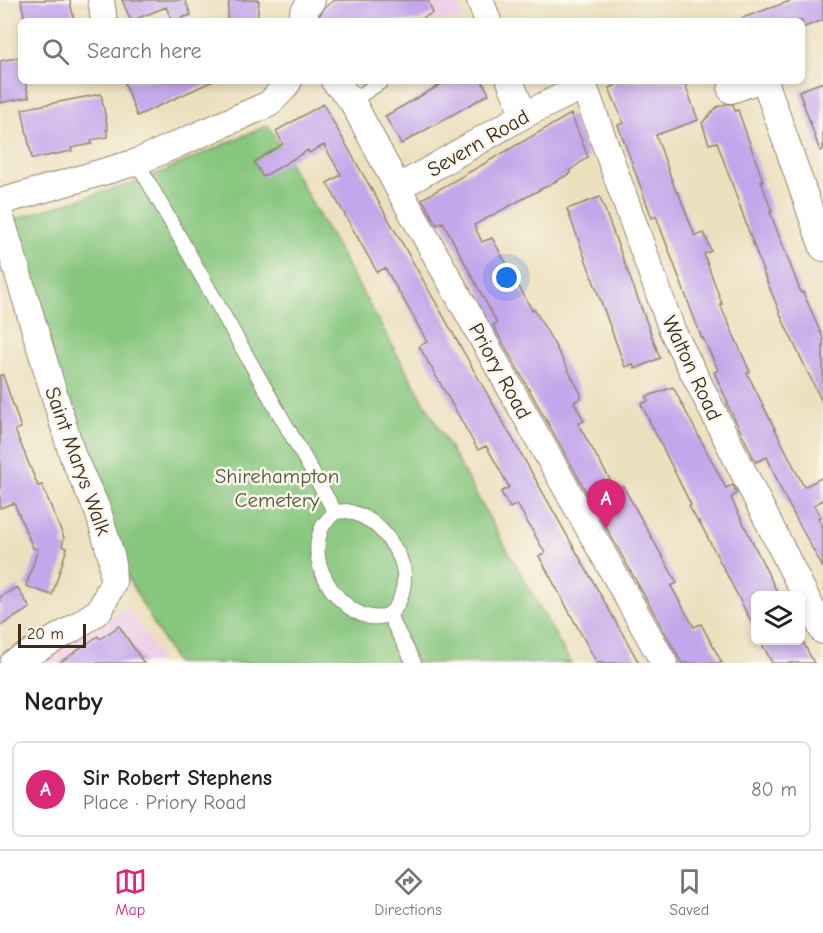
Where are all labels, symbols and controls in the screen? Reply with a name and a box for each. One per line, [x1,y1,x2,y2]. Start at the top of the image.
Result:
search box [18,18,805,84]
icon: search [39,35,72,68]
text: Search here [87,38,202,64]
street label: Severn Road [423,104,533,182]
your location [492,263,521,292]
street label: Walton Road [657,312,727,424]
street label: Priory Road [464,319,536,423]
street label: Saint Marys Walk [40,384,116,538]
park label: Shirehampton Cemetery [215,464,339,512]
pin: A [586,480,626,529]
map controls [751,591,805,645]
button: layers [751,591,805,645]
scale bar [18,621,86,648]
text: 20 m [27,625,64,643]
text: Nearby [24,687,103,717]
text: Sir Robert Stephens [83,765,272,791]
text: A [40,778,51,801]
text: 80 m [751,778,797,801]
text: Place · Priory Road [83,791,246,814]
tab: Map [114,865,147,919]
tab: Directions [374,865,442,919]
tab: Saved [669,865,709,919]

